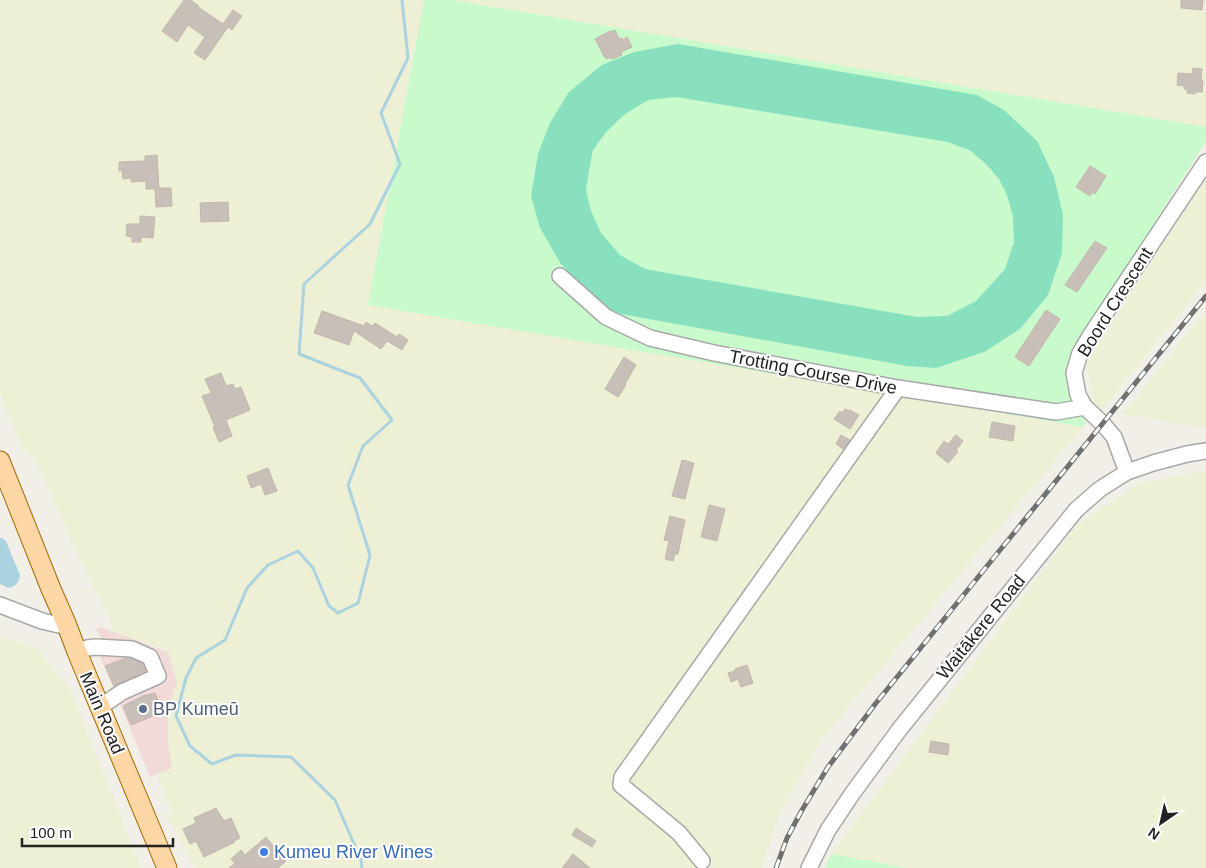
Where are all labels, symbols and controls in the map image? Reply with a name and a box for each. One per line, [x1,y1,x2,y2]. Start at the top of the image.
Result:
street label: Boord Crescent [1073,244,1157,360]
street label: Trotting Course Drive [727,346,899,398]
street label: Waitākere Road [933,571,1029,683]
street label: Main Road [76,669,128,757]
place label: BP Kumeū [153,699,239,719]
marker: BP Kumeū [137,703,149,715]
north arrow [1136,798,1186,848]
scale bar [22,816,174,848]
text: 100 m [30,824,72,841]
text: N [1145,824,1162,843]
place label: Kumeu River Wines [274,842,433,862]
marker: Kumeu River Wines [258,846,270,858]

